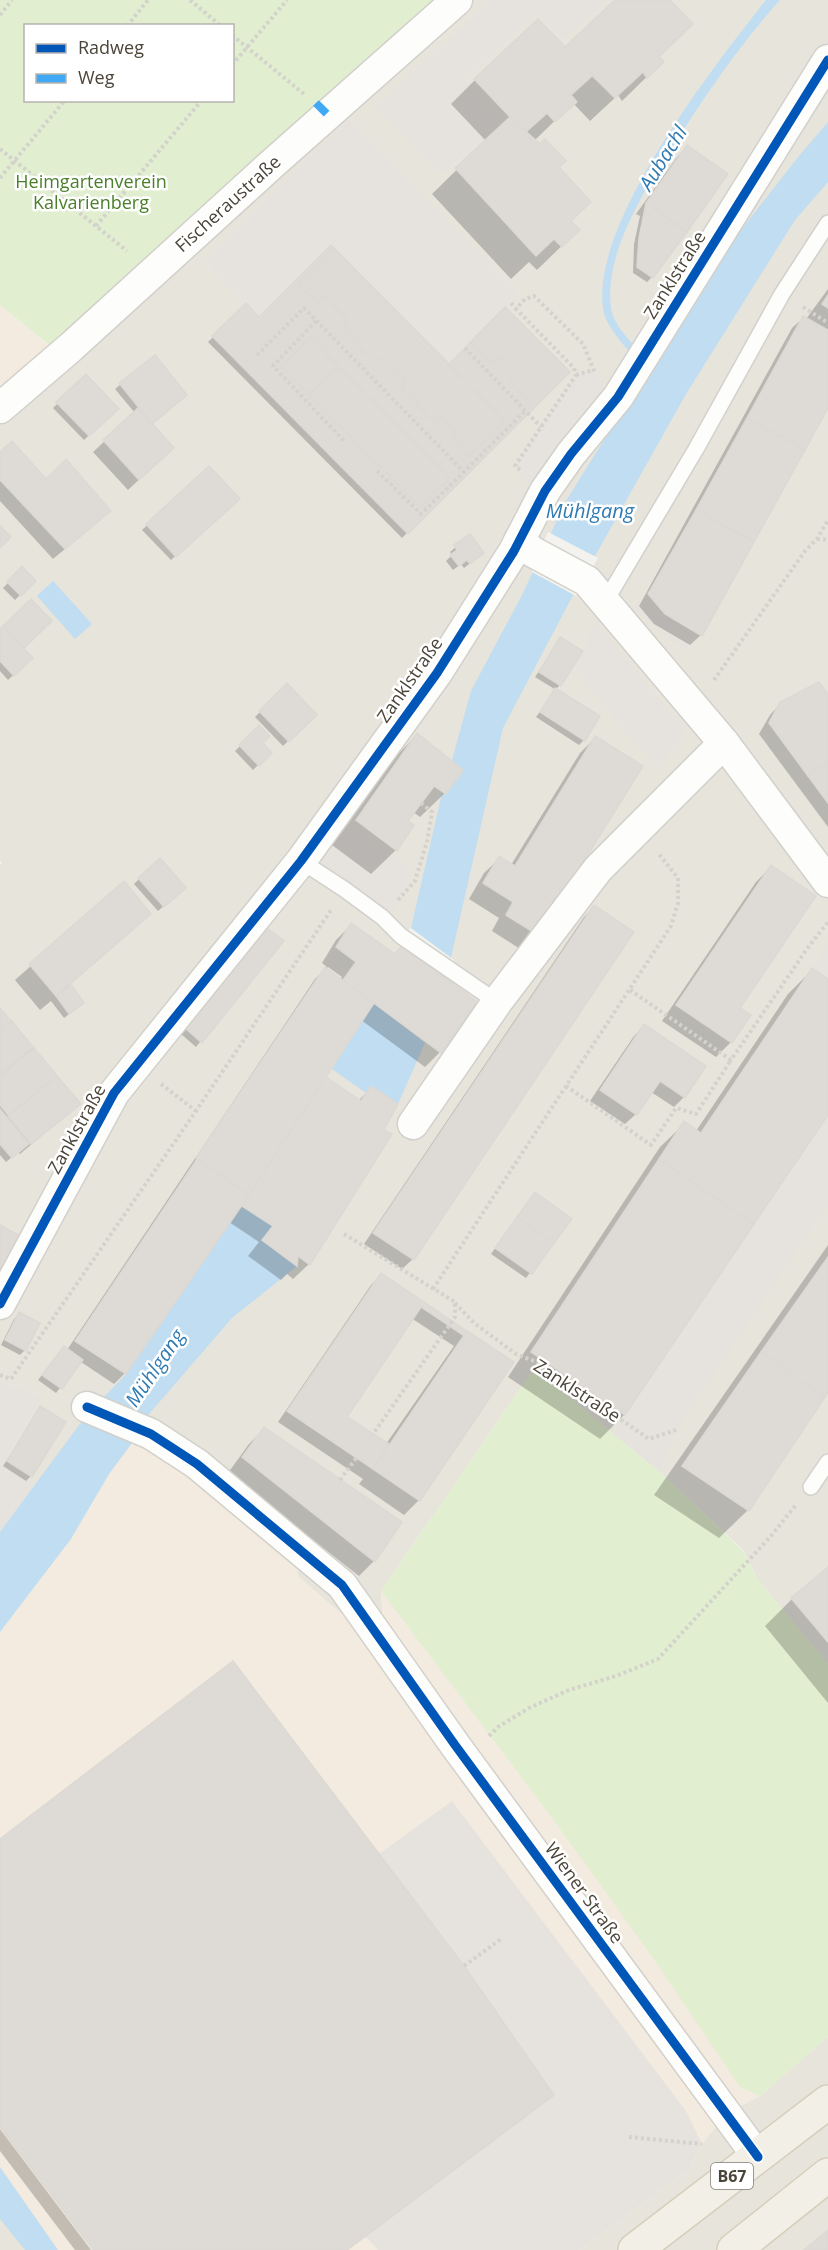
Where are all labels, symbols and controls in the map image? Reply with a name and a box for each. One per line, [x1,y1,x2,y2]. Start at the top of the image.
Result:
legend [24,24,234,102]
text: Radweg [78,35,144,59]
text: Weg [78,65,115,89]
water label: Aubachl [631,120,693,197]
street label: Fischeraustraße [169,149,285,257]
park label: Heimgartenverein Kalvarienberg [15,169,167,214]
street label: Zanklstraße [638,226,711,323]
water label: Mühlgang [546,497,635,524]
street label: Zanklstraße [371,632,447,727]
street label: Zanklstraße [42,1079,111,1178]
water label: Mühlgang [119,1323,191,1412]
street label: Zanklstraße [529,1353,626,1427]
street label: Wiener Straße [540,1837,630,1948]
road number: B67 [711,2163,753,2189]

